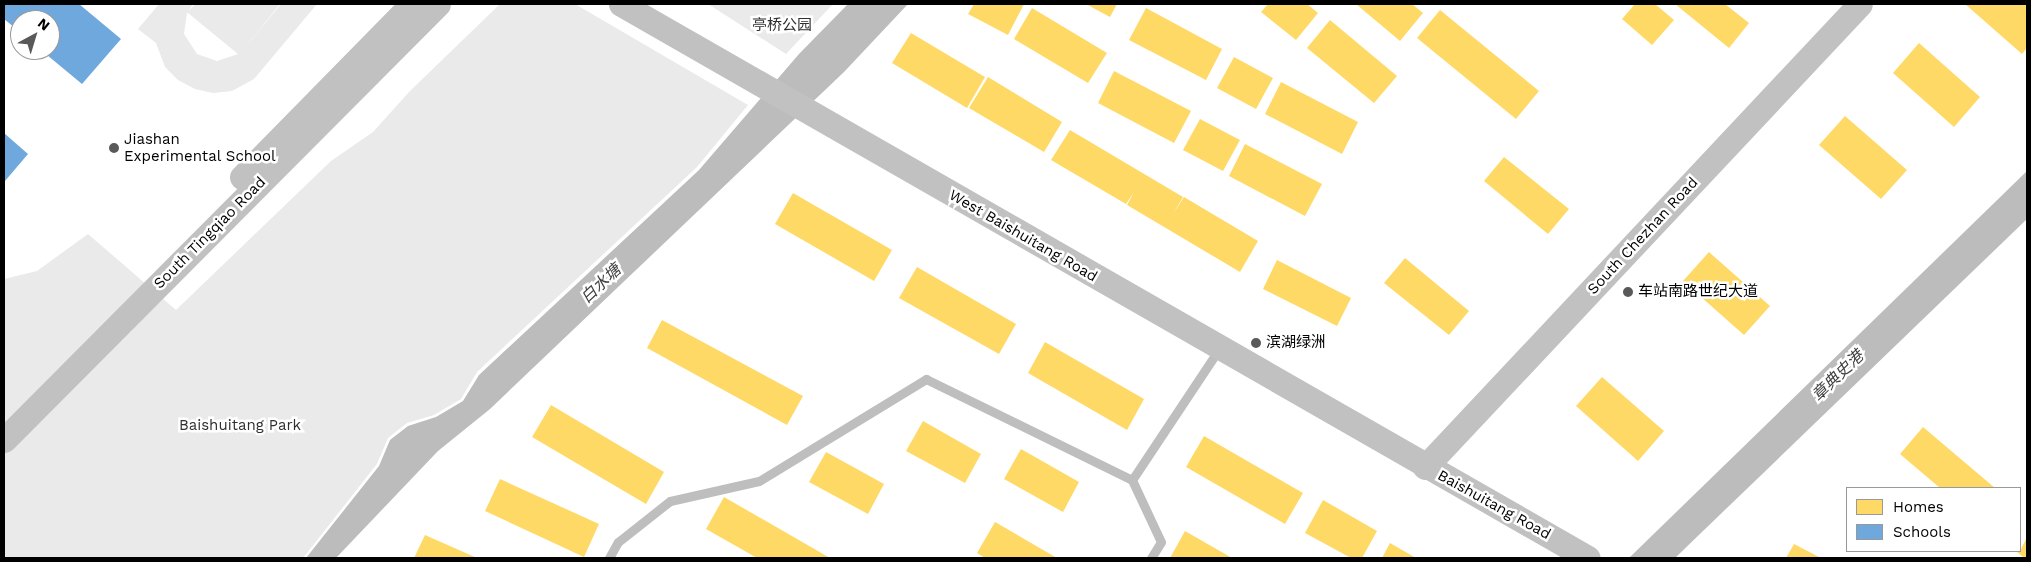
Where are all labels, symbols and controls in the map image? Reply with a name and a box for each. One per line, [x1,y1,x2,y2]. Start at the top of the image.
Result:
north arrow [10,10,60,60]
text: N [35,15,53,34]
park label: 亭桥公园 [752,17,812,35]
place label: Jiashan Experimental School [124,130,276,165]
marker: Jiashan Experimental School [108,142,120,154]
street label: South Tingqiao Road [150,173,270,293]
street label: South Chezhan Road [1584,174,1702,298]
street label: West Baishuitang Road [946,186,1100,286]
water label: 白水塘 [577,261,625,307]
place label: 车站南路世纪大道 [1638,283,1758,301]
marker: 车站南路世纪大道 [1622,286,1634,298]
place label: 滨湖绿洲 [1266,334,1326,352]
marker: 滨湖绿洲 [1250,337,1262,349]
water label: 章典史港 [1808,347,1868,405]
park label: Baishuitang Park [179,417,301,435]
street label: Baishuitang Road [1434,466,1554,544]
legend [1846,487,2021,552]
text: Homes [1893,498,1944,516]
text: Schools [1893,523,1951,541]

